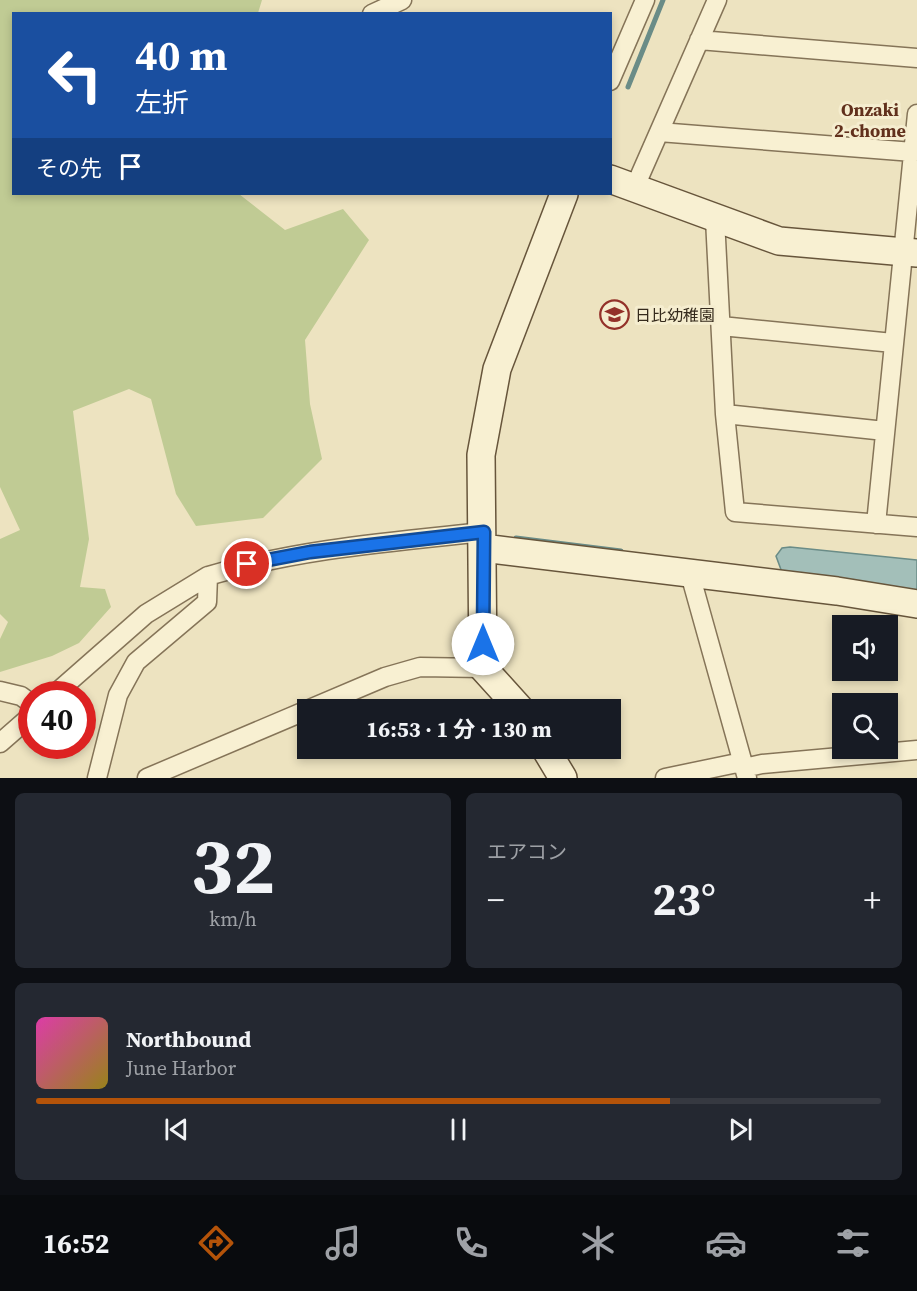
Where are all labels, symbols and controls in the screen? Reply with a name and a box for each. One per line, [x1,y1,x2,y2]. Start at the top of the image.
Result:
text: 40 m [135,26,228,84]
icon: left [36,36,114,114]
text: 左折 [135,84,189,121]
district label: Onzaki 2-chome [834,97,906,143]
icon: arrive [114,150,147,183]
text: その先 [36,153,102,183]
school or university icon: 日比幼稚園 [598,299,630,331]
place label: 日比幼稚園 [635,304,715,326]
pin [221,538,272,589]
icon: arrive [230,547,263,580]
position arrow [451,612,515,676]
map controls [832,615,898,759]
button: sound [832,615,898,681]
speed limit sign: 40 [18,681,96,759]
button: search [832,693,898,759]
text: 16:53 · 1 分 · 130 m [366,714,552,744]
text: 32 [191,812,275,919]
text: エアコン [487,838,567,866]
text: 23° [652,868,716,930]
text: − [487,877,505,922]
text: + [863,877,881,922]
text: km/h [209,905,257,933]
text: Northbound [126,1024,251,1054]
text: June Harbor [126,1054,236,1082]
icon: previous [160,1113,193,1146]
icon: pause [442,1113,475,1146]
icon: next [724,1113,757,1146]
icon: directions [195,1222,237,1264]
icon: music [322,1222,364,1264]
icon: phone [450,1222,492,1264]
icon: climate [577,1222,619,1264]
icon: car [705,1222,747,1264]
icon: filters [832,1222,874,1264]
text: 16:52 [43,1225,109,1262]

